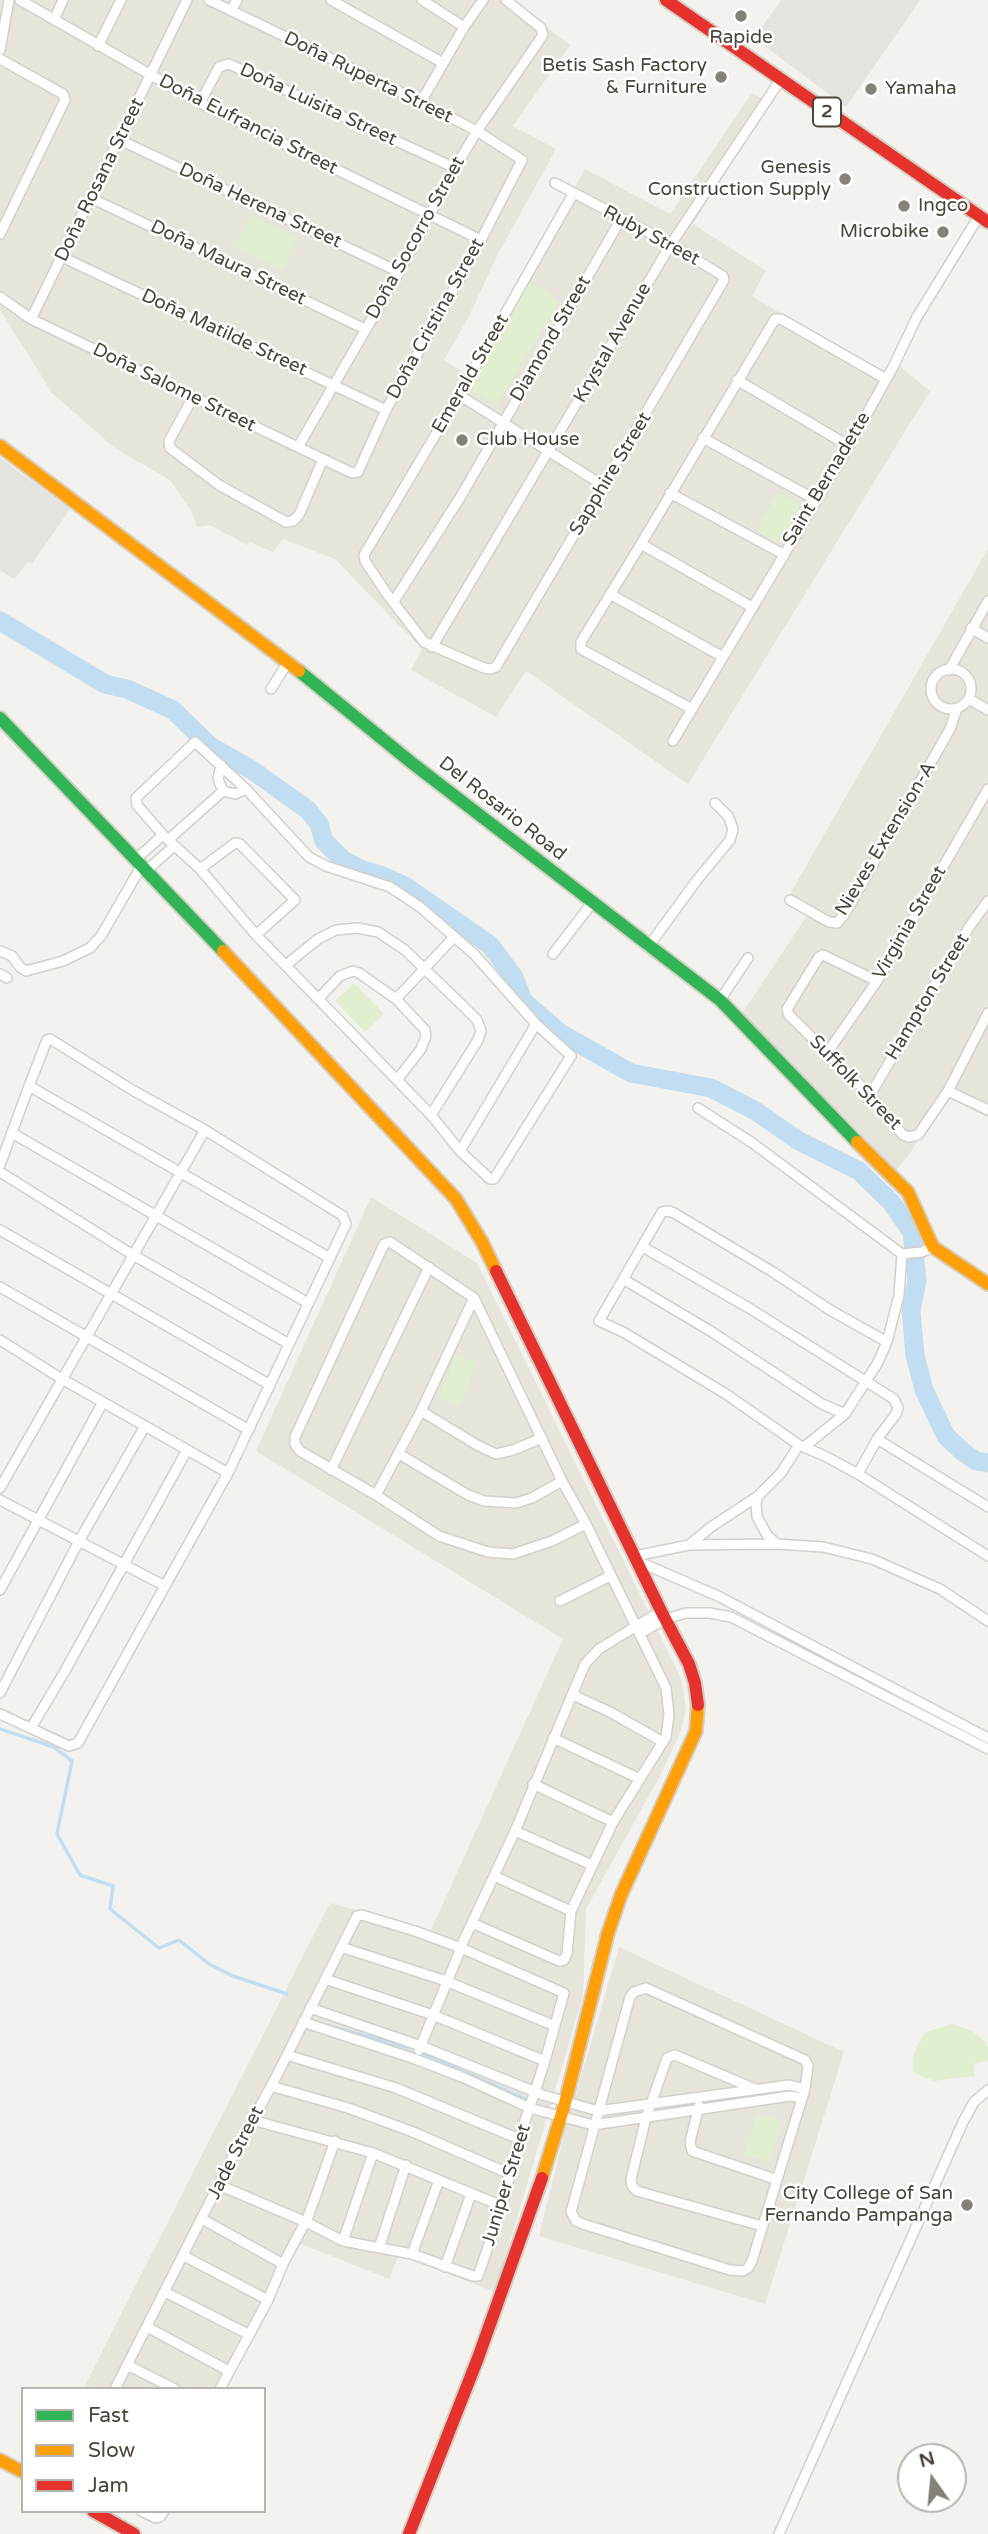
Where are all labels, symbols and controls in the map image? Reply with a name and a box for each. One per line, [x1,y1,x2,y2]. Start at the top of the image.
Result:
marker: Rapide [733,8,749,24]
street label: Doña Ruperta Street [280,27,456,129]
place label: Rapide [709,27,773,49]
place label: Betis Sash Factory & Furniture [542,55,707,99]
street label: Doña Luisita Street [236,59,400,151]
marker: Betis Sash Factory & Furniture [713,69,729,85]
street label: Doña Eufrancia Street [155,70,341,180]
place label: Yamaha [885,78,957,100]
marker: Yamaha [863,81,879,97]
street label: Doña Rosana Street [51,95,149,265]
road number: 2 [813,98,841,127]
street label: Doña Socorro Street [362,153,470,323]
place label: Genesis Construction Supply [648,157,831,201]
street label: Doña Herena Street [175,158,345,254]
marker: Genesis Construction Supply [837,171,853,187]
place label: Ingco [918,195,968,217]
marker: Ingco [896,198,912,214]
street label: Ruby Street [599,201,703,271]
street label: Doña Maura Street [146,215,310,311]
place label: Microbike [840,221,929,243]
marker: Microbike [935,224,951,240]
street label: Doña Cristina Street [382,235,490,403]
street label: Diamond Street [506,272,596,406]
street label: Krystal Avenue [569,279,657,407]
street label: Doña Matilde Street [138,285,310,381]
street label: Emerald Street [428,310,514,438]
street label: Doña Salome Street [89,339,259,437]
street label: Sapphire Street [565,408,657,540]
street label: Saint Bernadette [778,408,876,550]
place label: Club House [476,429,580,451]
marker: Club House [454,432,470,448]
street label: Del Rosario Road [434,752,570,866]
street label: Nieves Extension-A [831,758,941,920]
street label: Virginia Street [868,862,952,984]
street label: Hampton Street [881,929,975,1065]
street label: Suffolk Street [804,1031,906,1135]
street label: Jade Street [203,2103,269,2203]
street label: Juniper Street [478,2121,536,2249]
place label: City College of San Fernando Pampanga [765,2183,953,2227]
marker: City College of San Fernando Pampanga [959,2197,975,2213]
legend [21,2387,266,2513]
text: Fast [88,2403,129,2428]
text: Slow [88,2438,135,2463]
north arrow [897,2443,967,2513]
text: N [917,2447,937,2472]
text: Jam [88,2473,129,2498]

